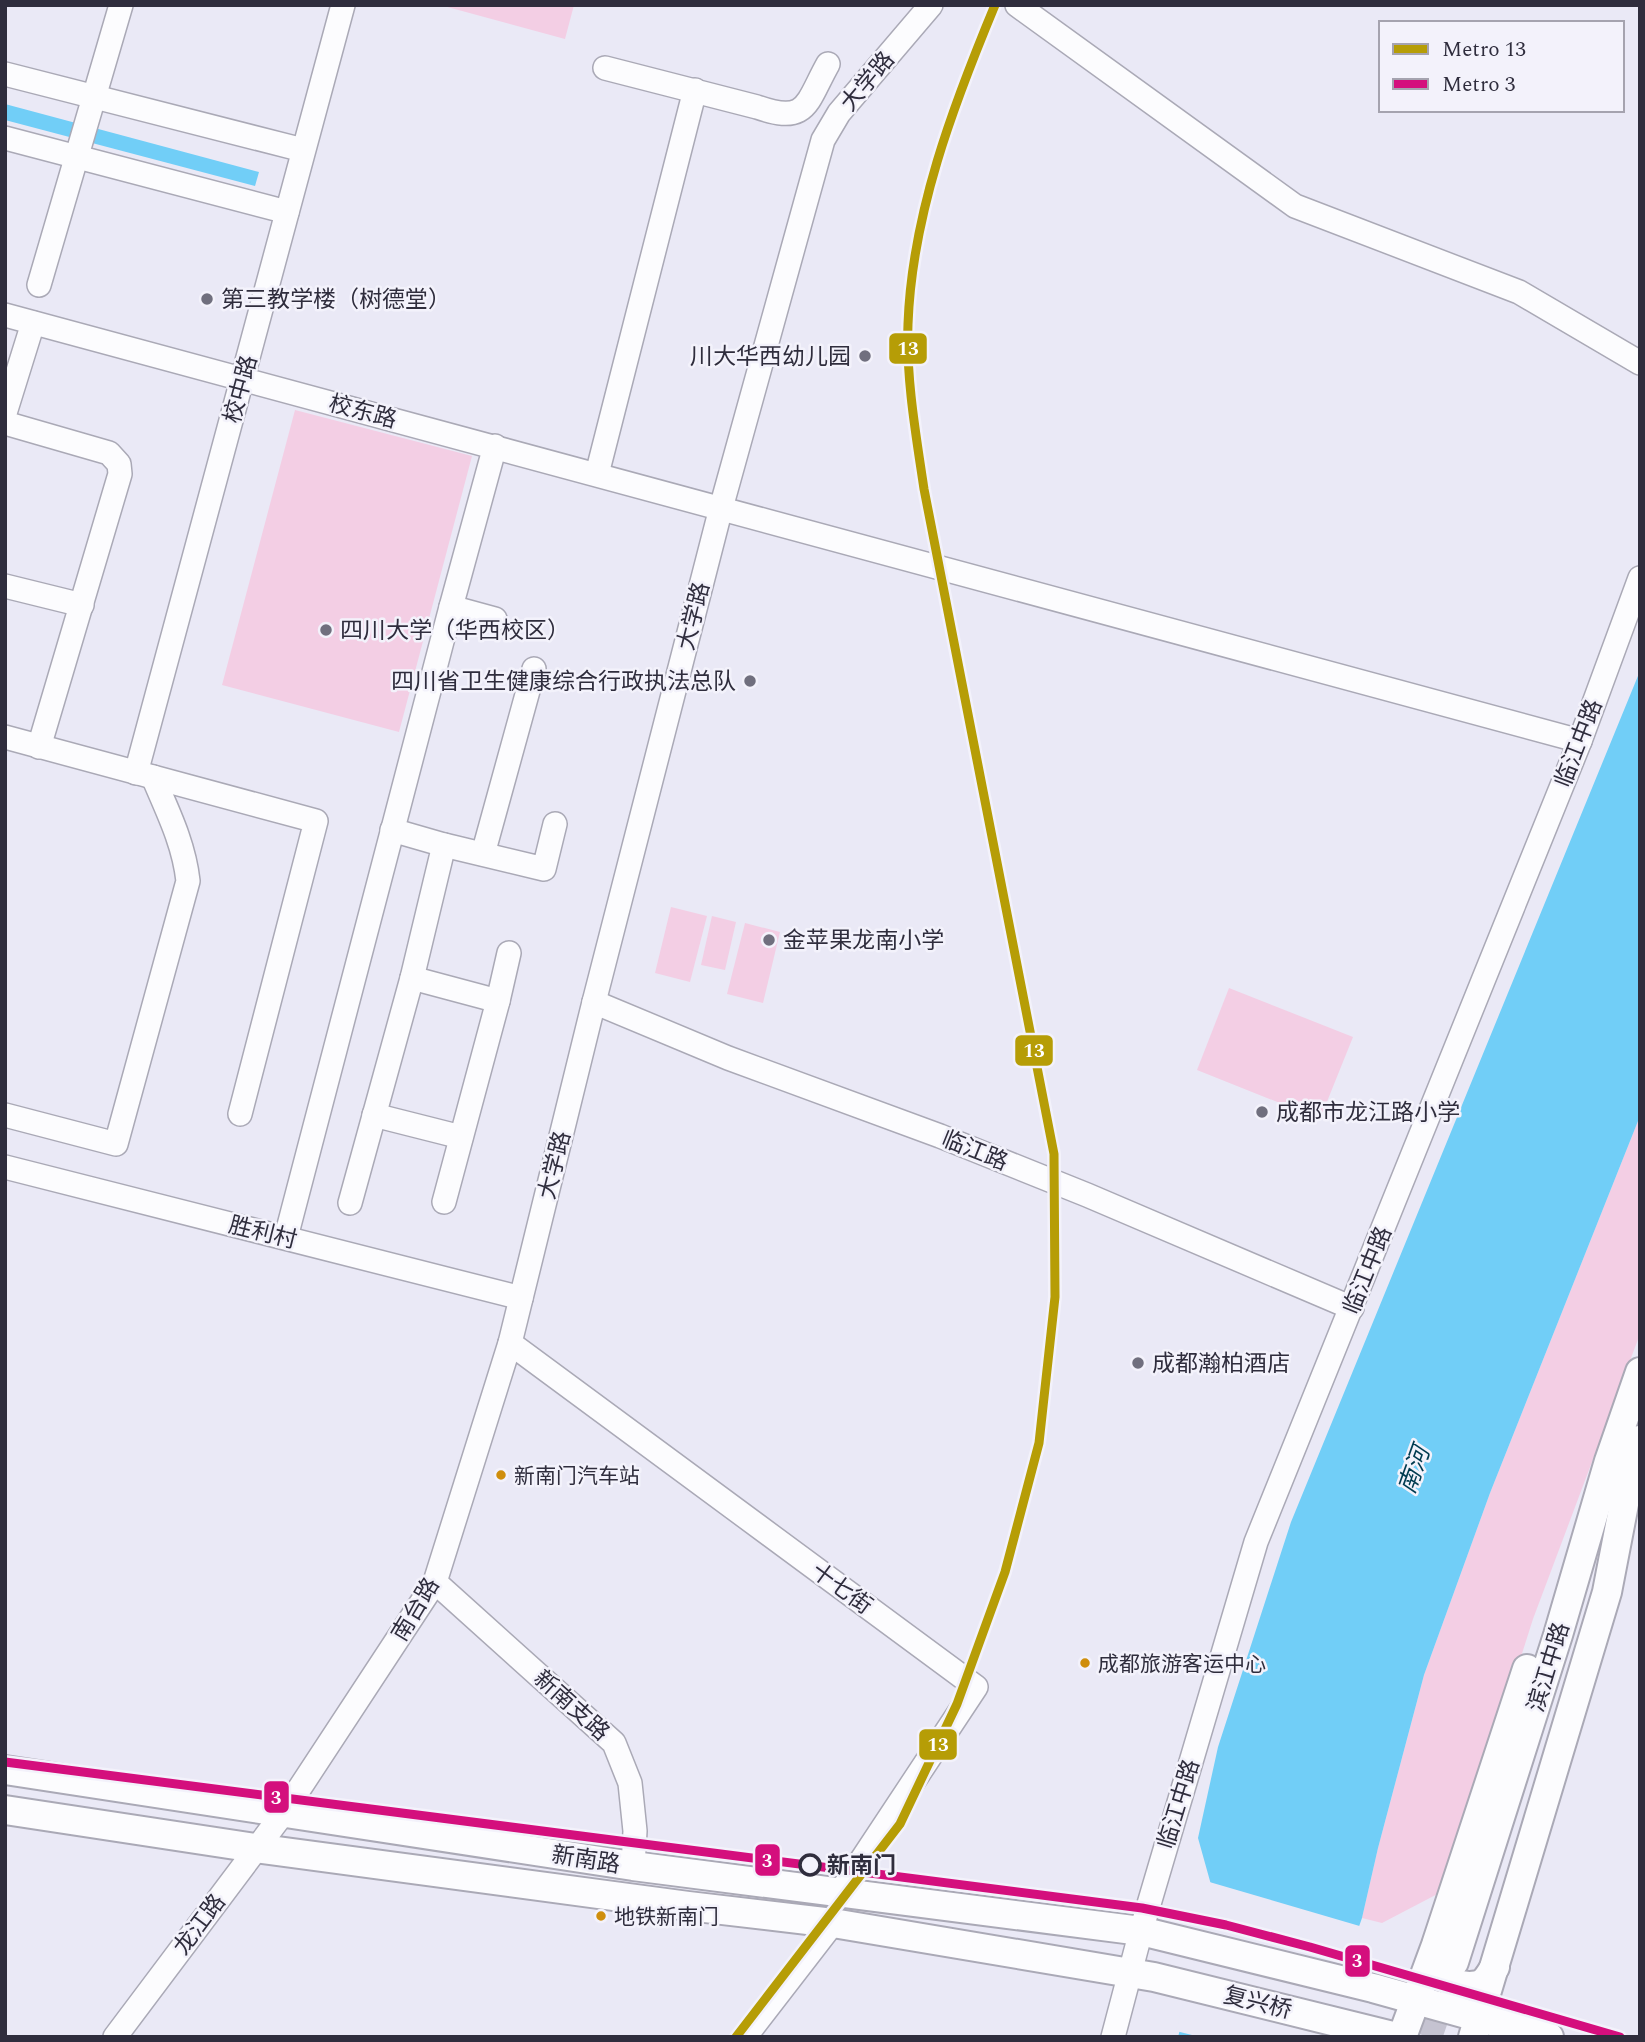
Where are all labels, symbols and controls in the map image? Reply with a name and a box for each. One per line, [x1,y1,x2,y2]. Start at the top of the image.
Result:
legend [1379,21,1624,112]
text: Metro 13 [1442,34,1526,66]
street label: 大学路 [833,44,904,120]
text: Metro 3 [1442,69,1516,101]
place label: 第三教学楼（树德堂） [221,283,451,318]
marker: 第三教学楼（树德堂） [199,291,215,307]
line badge: 13 [888,332,928,365]
text: 13 [897,335,919,364]
place label: 川大华西幼儿园 [690,340,851,375]
marker: 川大华西幼儿园 [857,348,873,364]
street label: 校中路 [216,352,267,427]
street label: 校东路 [325,387,400,438]
street label: 大学路 [669,579,720,654]
place label: 四川大学（华西校区） [340,614,570,649]
marker: 四川大学（华西校区） [318,622,334,638]
place label: 四川省卫生健康综合行政执法总队 [391,665,736,700]
marker: 四川省卫生健康综合行政执法总队 [742,673,758,689]
street label: 临江中路 [1547,694,1612,793]
place label: 金苹果龙南小学 [783,924,944,959]
marker: 金苹果龙南小学 [761,932,777,948]
line badge: 13 [1014,1034,1054,1067]
text: 13 [1023,1037,1045,1066]
place label: 成都市龙江路小学 [1276,1096,1460,1131]
marker: 成都市龙江路小学 [1254,1104,1270,1120]
street label: 临江路 [936,1122,1013,1181]
street label: 大学路 [530,1128,581,1203]
street label: 胜利村 [225,1208,300,1259]
street label: 临江中路 [1335,1221,1402,1320]
place label: 成都瀚柏酒店 [1152,1347,1290,1382]
marker: 成都瀚柏酒店 [1130,1355,1146,1371]
water label: 南河 [1390,1438,1441,1499]
place label: 新南门汽车站 [514,1461,640,1493]
marker: 新南门汽车站 [494,1468,508,1482]
street label: 十七街 [803,1555,879,1624]
street label: 南台路 [384,1571,449,1648]
street label: 滨江中路 [1519,1618,1580,1717]
place label: 成都旅游客运中心 [1098,1649,1266,1681]
marker: 成都旅游客运中心 [1078,1656,1092,1670]
street label: 新南支路 [525,1662,617,1750]
line badge: 13 [918,1728,958,1761]
text: 13 [927,1731,949,1760]
street label: 临江中路 [1149,1755,1210,1854]
line badge: 3 [263,1780,290,1814]
text: 3 [271,1784,282,1813]
street label: 新南路 [549,1838,623,1883]
line badge: 3 [754,1843,781,1877]
text: 3 [762,1847,773,1876]
place label: 新南门 [827,1849,896,1884]
marker: 新南门 [799,1854,821,1876]
street label: 龙江路 [165,1887,235,1963]
place label: 地铁新南门 [614,1902,719,1934]
marker: 地铁新南门 [594,1909,608,1923]
line badge: 3 [1344,1944,1371,1978]
text: 3 [1352,1947,1363,1976]
street label: 复兴桥 [1220,1978,1295,2029]

